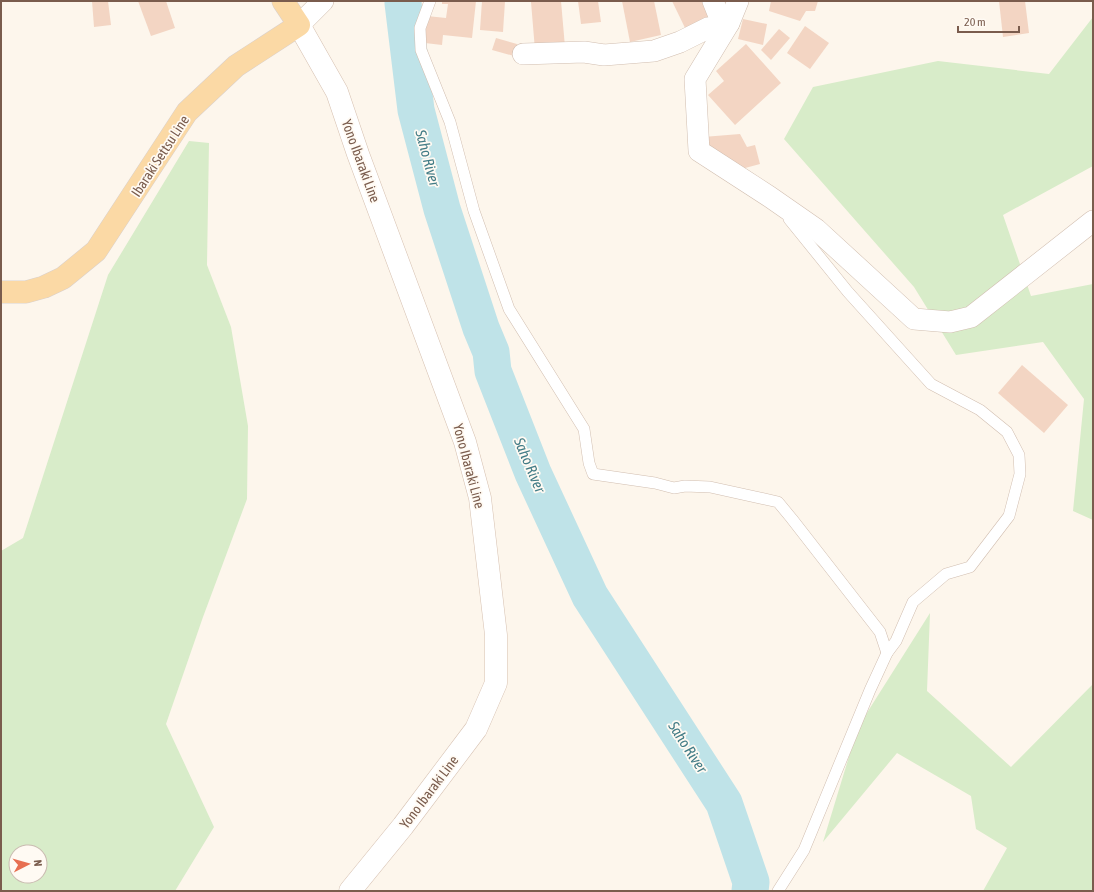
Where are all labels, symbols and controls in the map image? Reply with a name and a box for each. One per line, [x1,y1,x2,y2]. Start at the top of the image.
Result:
scale bar [958,8,1019,34]
text: 20 m [964,15,986,29]
street label: Ibaraki Settsu Line [128,112,192,200]
street label: Yono Ibaraki Line [339,117,383,205]
water label: Saho River [412,127,444,189]
street label: Yono Ibaraki Line [450,422,488,510]
water label: Saho River [510,434,549,495]
water label: Saho River [665,717,711,776]
street label: Yono Ibaraki Line [396,752,462,832]
north arrow [8,844,48,884]
text: N [32,859,44,867]

